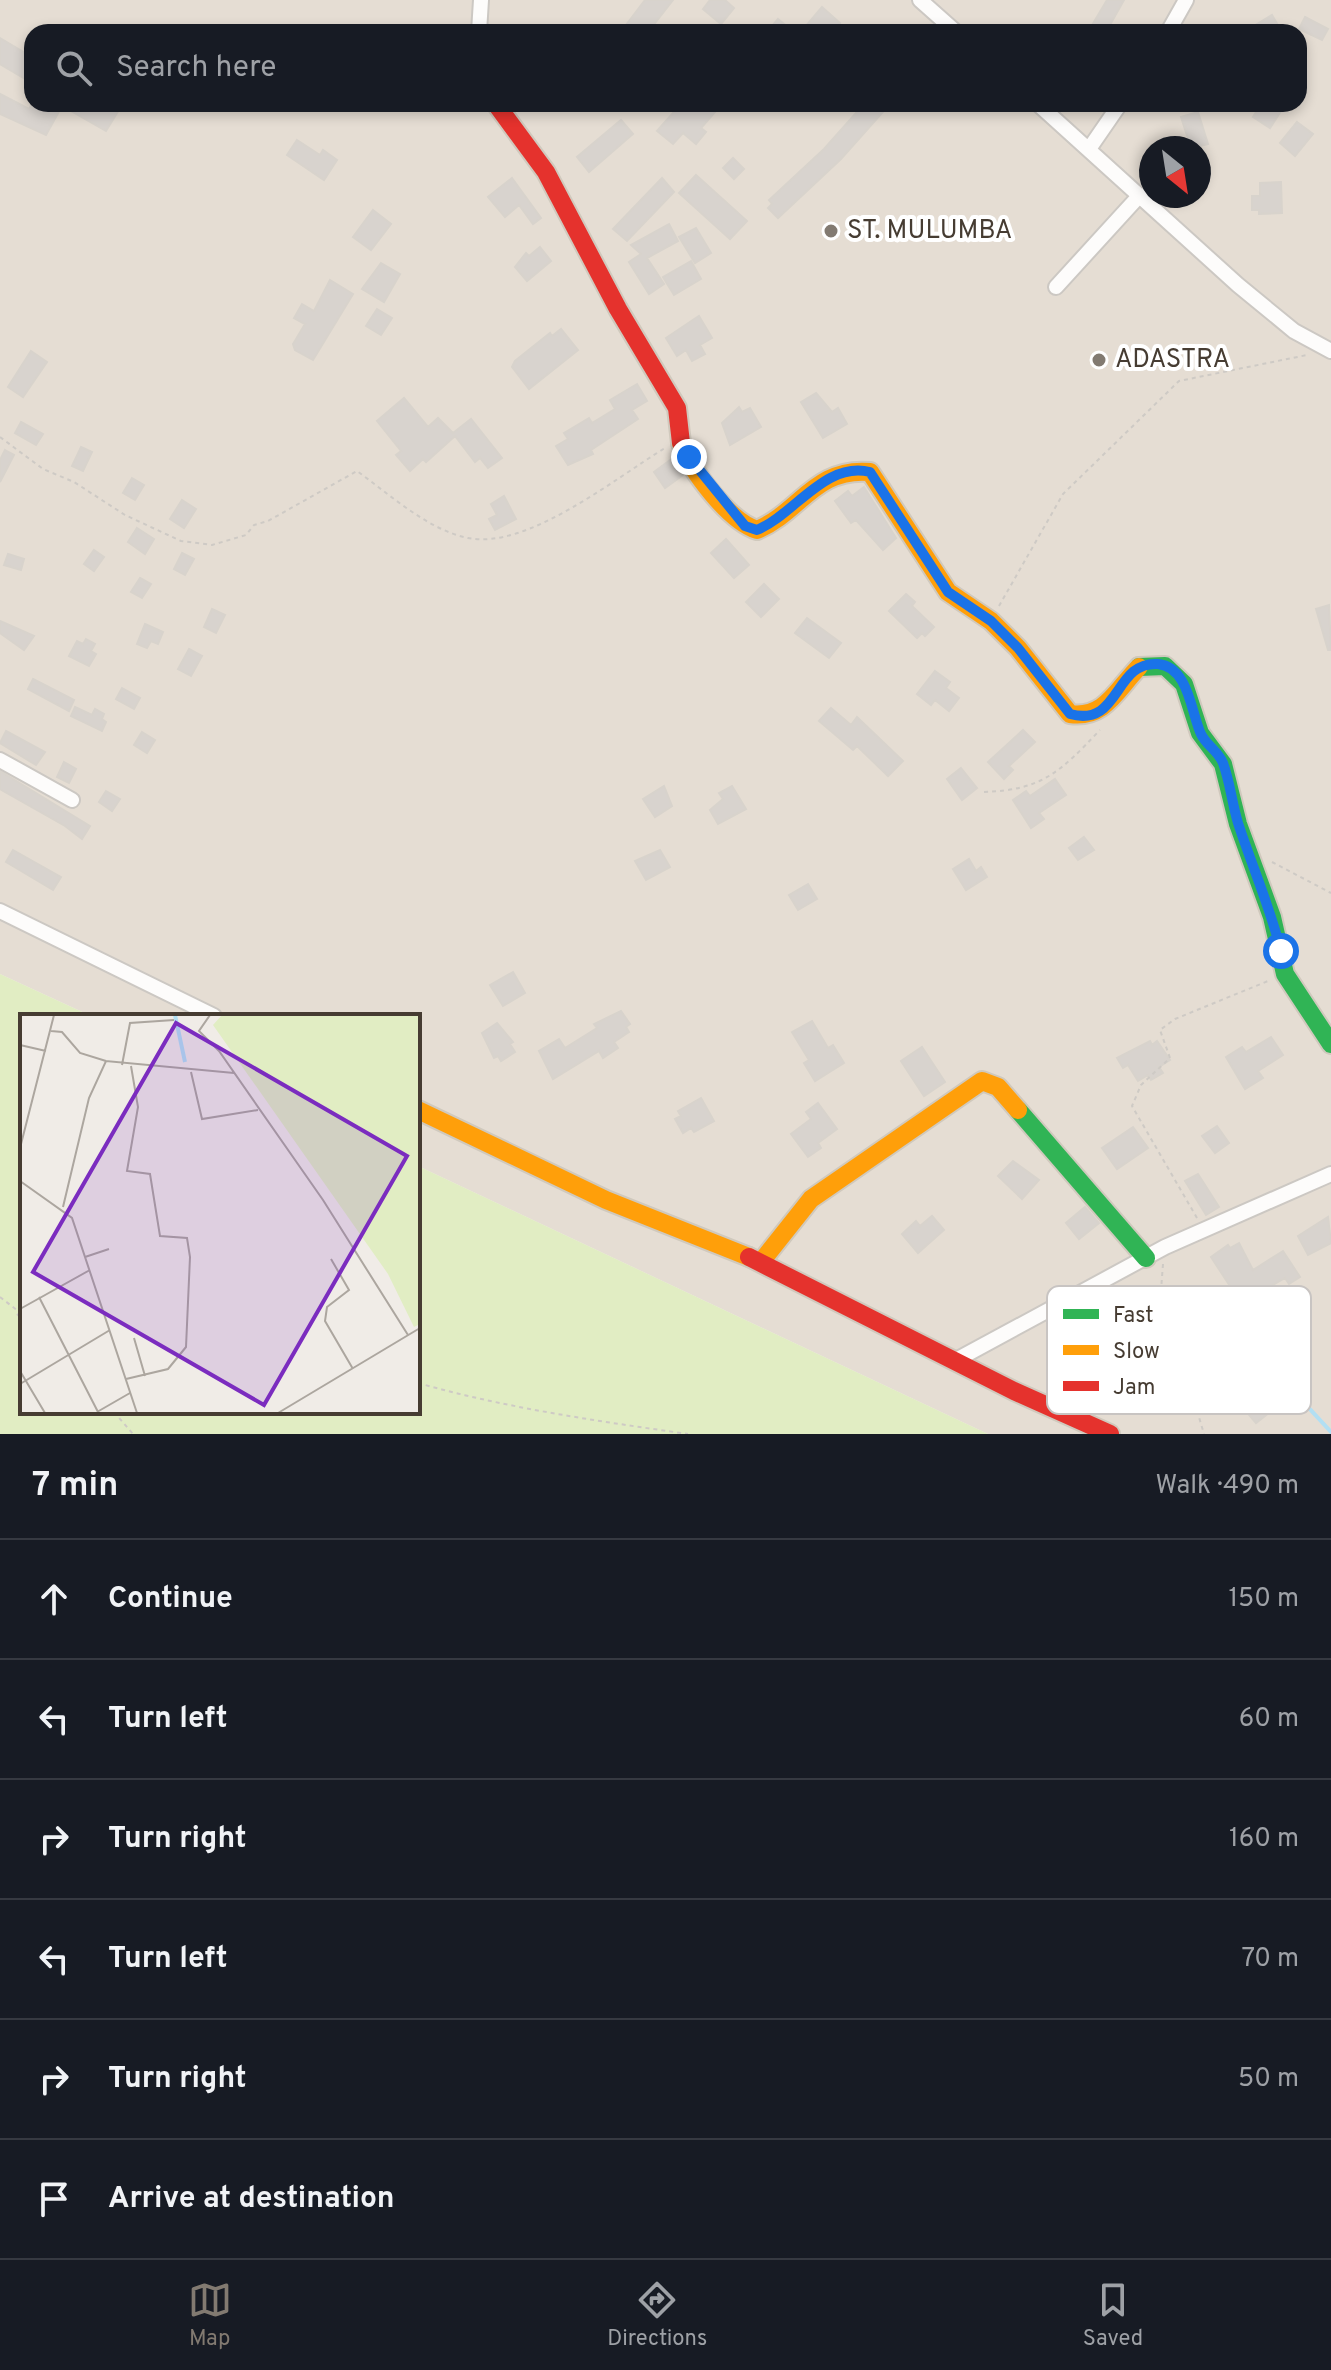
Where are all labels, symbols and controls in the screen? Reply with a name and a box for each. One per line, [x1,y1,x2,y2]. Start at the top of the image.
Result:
search box [24,24,1307,112]
icon: search [52,46,96,90]
text: Search here [116,50,276,87]
north arrow [1139,136,1211,208]
place label: ST. MULUMBA [847,215,1012,248]
marker: ST. MULUMBA [822,222,840,240]
place label: ADASTRA [1115,344,1230,377]
marker: ADASTRA [1090,351,1108,369]
route end [671,439,707,475]
route start [1263,933,1299,969]
inset map [20,1014,420,1414]
legend [1047,1286,1311,1414]
text: Fast [1113,1303,1154,1330]
text: Slow [1113,1339,1160,1366]
text: Jam [1113,1375,1156,1402]
text: 7 min [32,1465,118,1508]
text: Walk · 490 m [1155,1470,1299,1503]
icon: ahead [32,1577,76,1621]
text: Continue [108,1581,233,1618]
text: 150 m [1228,1583,1299,1616]
icon: left [32,1697,76,1741]
text: Turn left [108,1701,228,1738]
text: 60 m [1239,1703,1299,1736]
icon: right [32,1817,76,1861]
text: Turn right [108,1821,246,1858]
text: 160 m [1229,1823,1299,1856]
icon: left [32,1937,76,1981]
text: Turn left [108,1941,228,1978]
text: 70 m [1241,1943,1299,1976]
icon: right [32,2057,76,2101]
text: Turn right [108,2061,246,2098]
text: 50 m [1238,2063,1299,2096]
icon: arrive [32,2177,76,2221]
text: Arrive at destination [108,2181,394,2218]
tab: Map [188,2278,232,2353]
tab: Directions [607,2278,707,2353]
tab: Saved [1083,2278,1143,2353]

